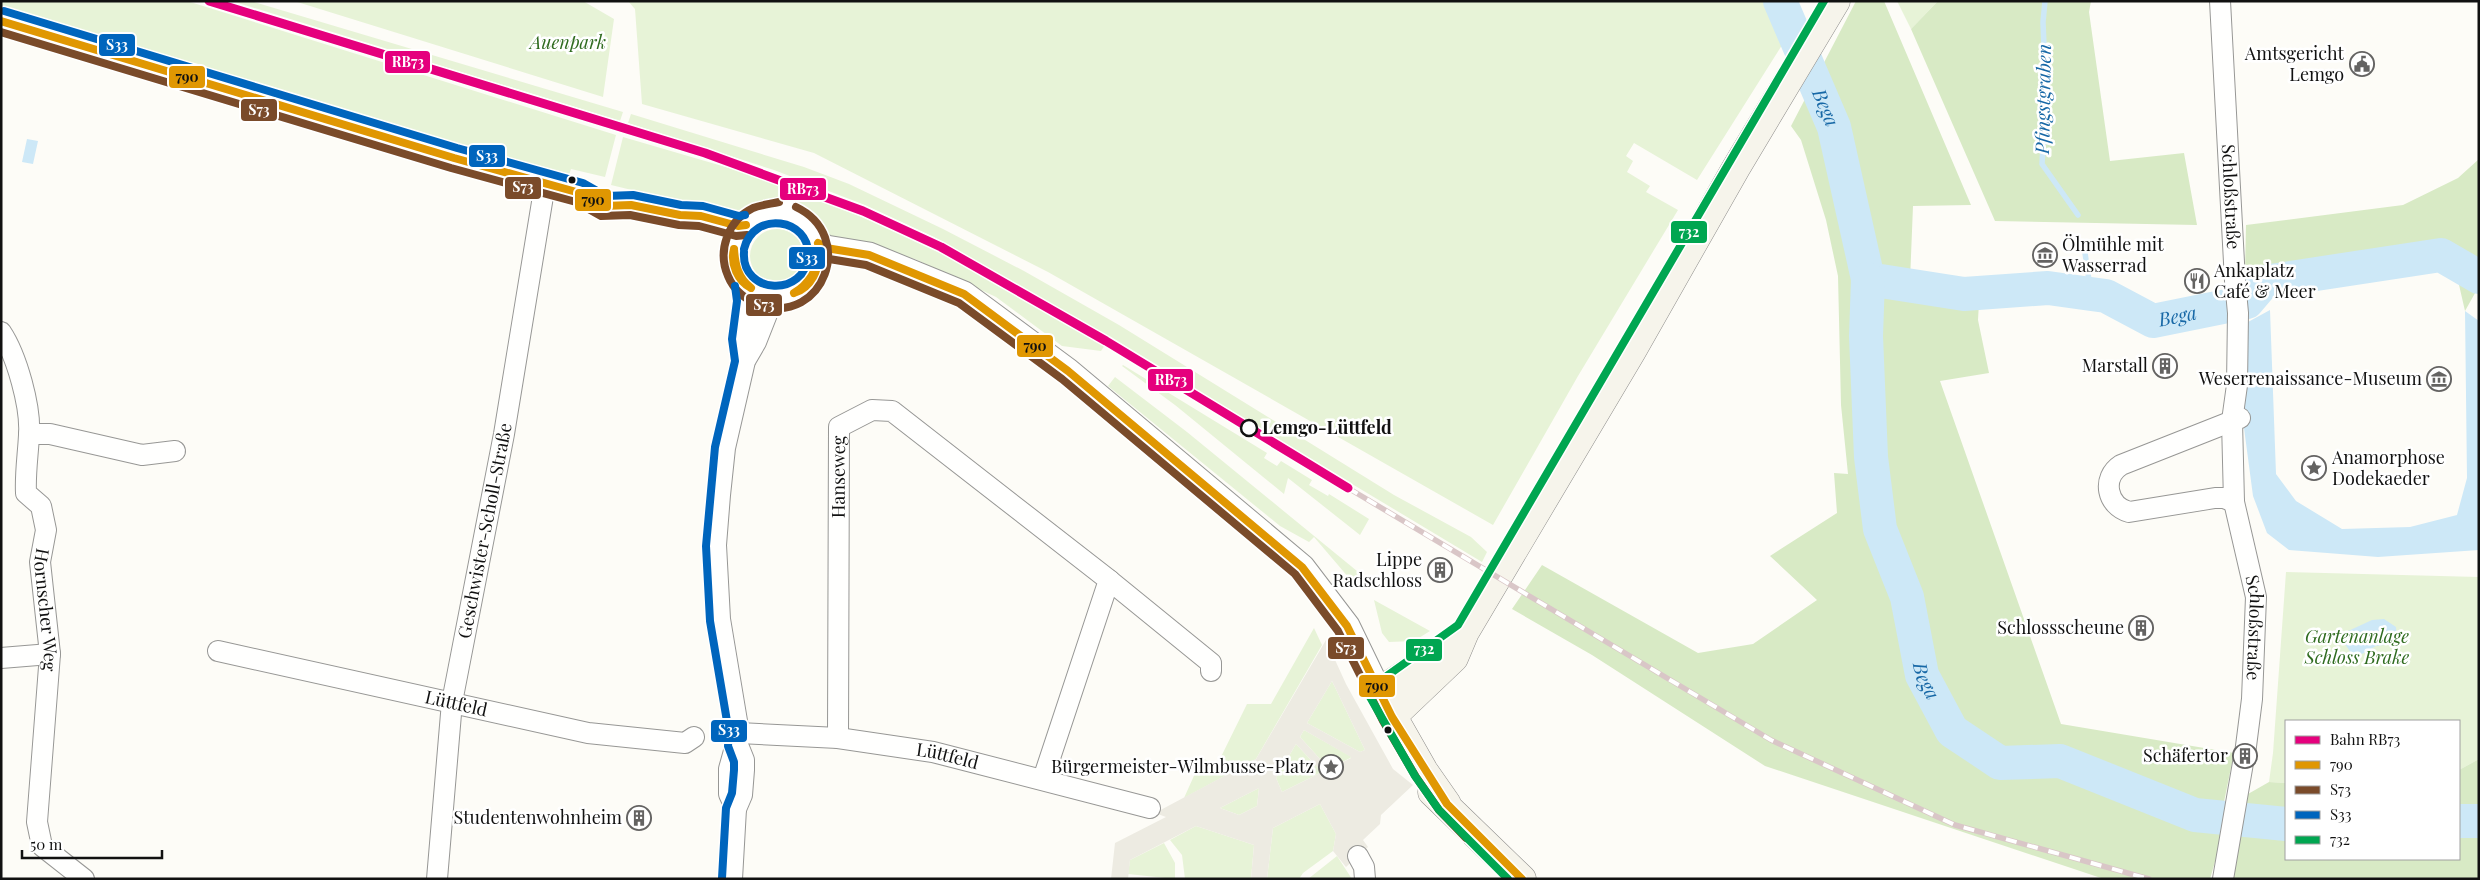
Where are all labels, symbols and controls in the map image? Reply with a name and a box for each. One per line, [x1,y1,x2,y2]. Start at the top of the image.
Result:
park label: Auenpark [528,30,606,54]
line badge: S33 [98,33,136,57]
text: S33 [106,35,128,54]
place label: Amtsgericht Lemgo [2244,41,2345,86]
water label: Pfingstgraben [2028,44,2056,155]
line badge: RB73 [384,50,431,74]
public building icon: Amtsgericht Lemgo [2349,51,2375,77]
text: RB73 [392,52,424,71]
line badge: 790 [168,65,206,89]
text: 790 [175,67,199,86]
water label: Bega [1807,83,1846,130]
line badge: S73 [240,98,278,122]
text: S73 [248,100,270,119]
street label: Schloßstraße [2217,143,2246,250]
line badge: S33 [468,144,506,168]
text: S33 [476,146,498,165]
unlabelled marker [567,175,577,185]
line badge: S73 [504,176,542,200]
text: S73 [512,177,534,196]
line badge: RB73 [779,177,827,201]
text: RB73 [787,179,819,198]
line badge: 790 [574,188,612,212]
text: 790 [581,190,605,209]
line badge: 732 [1670,220,1708,244]
text: 732 [1679,222,1699,241]
place label: Ölmühle mit Wasserrad [2061,232,2164,277]
museum icon: Ölmühle mit Wasserrad [2032,242,2058,268]
line badge: S33 [788,246,826,270]
text: S33 [796,248,818,267]
place label: Ankaplatz Café & Meer [2213,258,2316,303]
restaurant icon: Ankaplatz Café & Meer [2184,268,2210,294]
line badge: S73 [745,293,783,317]
text: S73 [753,295,775,314]
water label: Bega [2155,298,2199,332]
line badge: 790 [1016,334,1054,358]
text: 790 [1023,336,1047,355]
place label: Marstall [2082,353,2148,377]
building icon: Marstall [2152,353,2178,379]
place label: Weserrenaissance-Museum [2198,366,2422,390]
museum icon: Weserrenaissance-Museum [2426,366,2452,392]
line badge: RB73 [1147,368,1194,392]
text: RB73 [1155,370,1187,389]
place label: Lemgo-Lüttfeld [1262,415,1392,439]
marker: Lemgo-Lüttfeld [1240,419,1258,437]
street label: Geschwister-Scholl-Straße [452,421,517,640]
street label: Hanseweg [826,435,850,518]
place label: Anamorphose Dodekaeder [2331,445,2445,490]
place icon: Anamorphose Dodekaeder [2301,455,2327,481]
street label: Hornscher Weg [29,546,63,673]
place label: Lippe Radschloss [1333,547,1422,592]
building icon: Lippe Radschloss [1427,557,1453,583]
street label: Schloßstraße [2240,572,2269,681]
place label: Schlossscheune [1997,615,2124,639]
building icon: Schlossscheune [2128,615,2154,641]
park label: Gartenanlage Schloss Brake [2304,624,2410,669]
line badge: S73 [1327,636,1365,660]
text: S73 [1335,638,1357,657]
line badge: 732 [1405,638,1443,662]
text: 732 [1414,639,1434,658]
water label: Bega [1908,659,1947,704]
line badge: 790 [1358,674,1396,698]
text: 790 [1365,676,1389,695]
street label: Lüttfeld [423,684,490,721]
line badge: S33 [710,719,748,743]
text: S33 [718,720,740,739]
legend [2285,720,2460,860]
unlabelled marker [1383,725,1393,735]
text: Bahn RB73 [2330,729,2400,749]
street label: Lüttfeld [915,737,982,774]
place label: Schäfertor [2143,743,2228,767]
building icon: Schäfertor [2232,743,2258,769]
place label: Bürgermeister-Wilmbusse-Platz [1051,754,1314,778]
place icon: Bürgermeister-Wilmbusse-Platz [1318,754,1344,780]
text: 790 [2330,754,2353,774]
text: S73 [2330,779,2351,799]
text: S33 [2330,804,2352,824]
place label: Studentenwohnheim [453,805,622,829]
building icon: Studentenwohnheim [626,805,652,831]
scale bar [22,828,162,860]
text: 732 [2330,829,2350,849]
text: 50 m [30,834,63,854]

